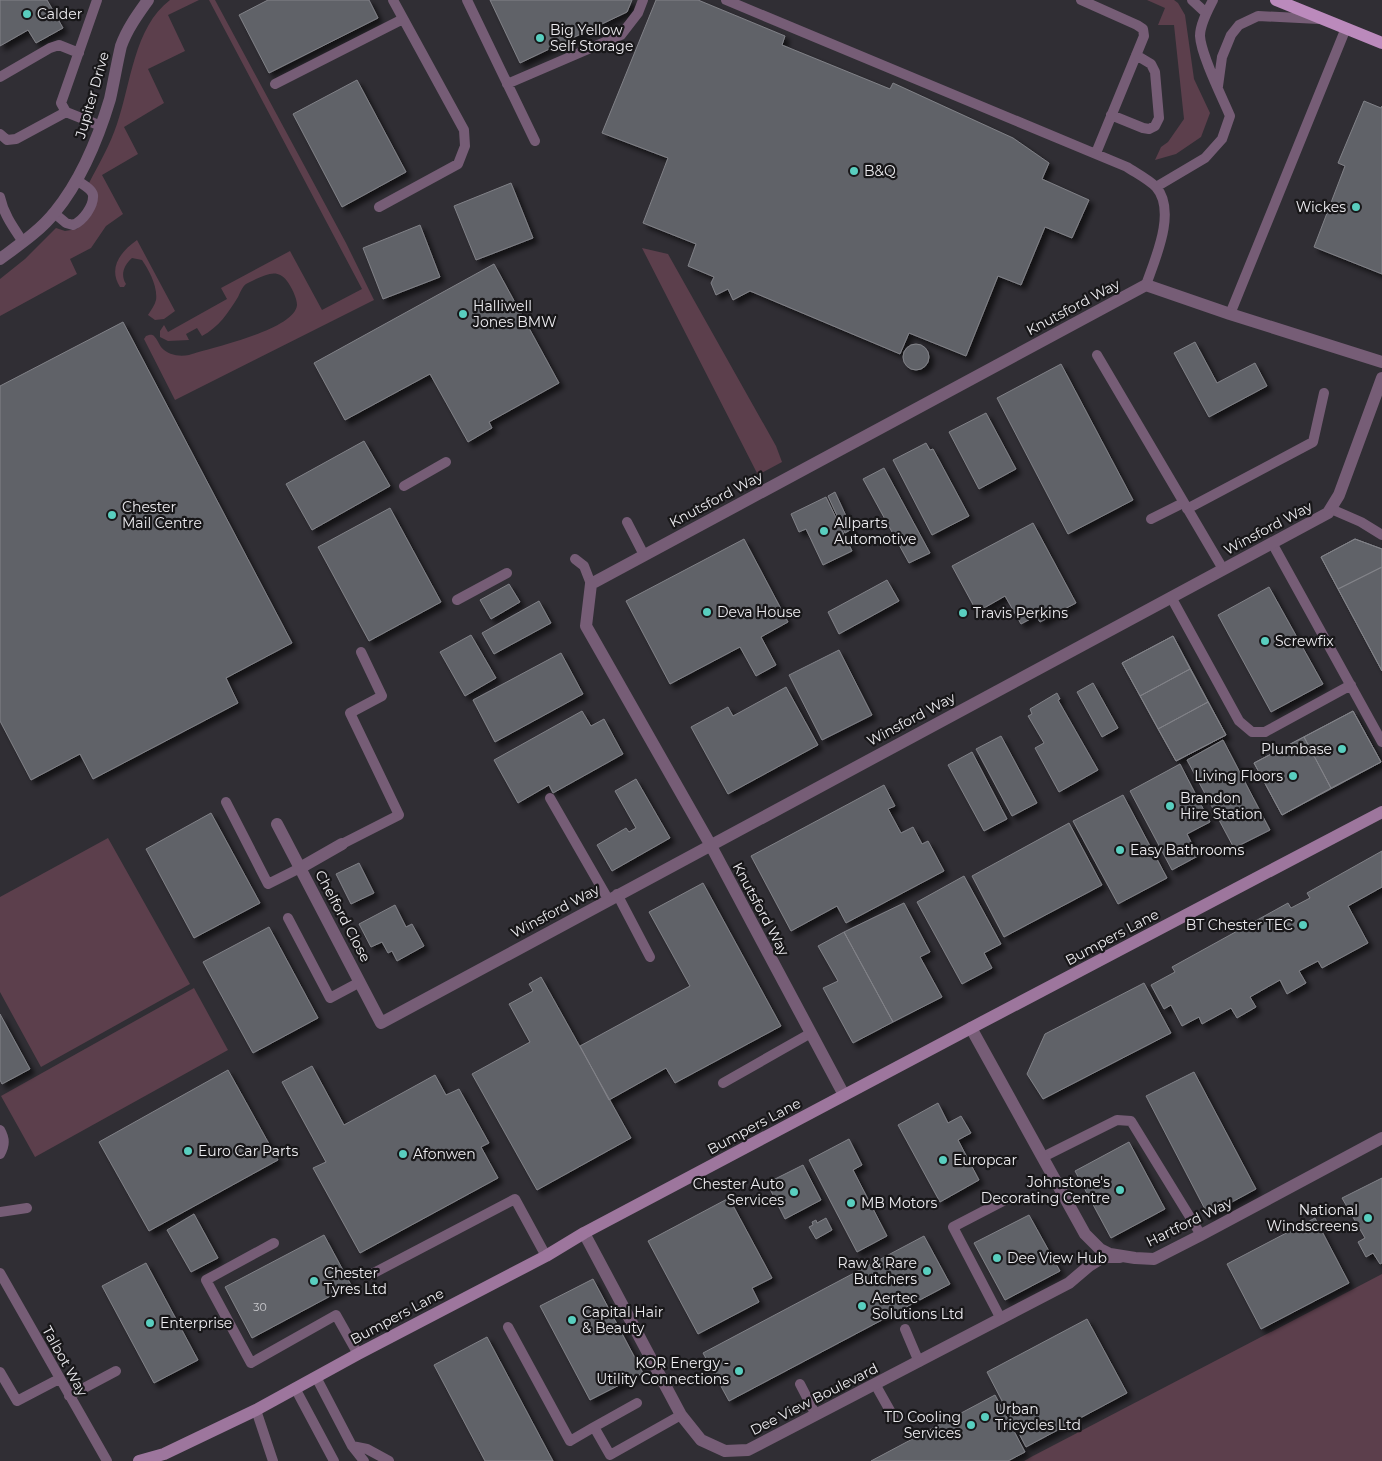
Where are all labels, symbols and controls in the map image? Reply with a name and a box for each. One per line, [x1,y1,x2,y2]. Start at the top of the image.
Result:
place label: Calder [37,5,83,23]
marker: Calder [21,8,33,20]
place label: Big Yellow Self Storage [550,21,633,55]
marker: Big Yellow Self Storage [534,32,546,44]
street label: Jupiter Drive [71,50,113,141]
place label: B&Q [864,162,896,180]
marker: B&Q [848,165,860,177]
place label: Wickes [1296,198,1346,216]
marker: Wickes [1350,201,1362,213]
street label: Knutsford Way [1023,275,1123,339]
place label: Halliwell Jones BMW [472,297,557,331]
marker: Halliwell Jones BMW [457,308,469,320]
street label: Knutsford Way [666,467,766,531]
street label: Winsford Way [1221,497,1316,559]
place label: Chester Mail Centre [122,498,202,532]
marker: Chester Mail Centre [106,509,118,521]
place label: Allparts Automotive [834,514,916,548]
marker: Allparts Automotive [818,525,830,537]
place label: Deva House [717,603,801,621]
place label: Travis Perkins [973,604,1068,622]
marker: Deva House [701,606,713,618]
marker: Travis Perkins [957,607,969,619]
place label: Screwfix [1275,632,1334,650]
marker: Screwfix [1259,635,1271,647]
street label: Winsford Way [864,688,959,750]
place label: Plumbase [1261,740,1332,758]
marker: Plumbase [1336,743,1348,755]
place label: Living Floors [1194,767,1283,785]
marker: Living Floors [1287,770,1299,782]
place label: Brandon Hire Station [1180,789,1263,823]
marker: Brandon Hire Station [1164,800,1176,812]
place label: Easy Bathrooms [1130,841,1244,859]
marker: Easy Bathrooms [1114,844,1126,856]
street label: Knutsford Way [729,859,793,959]
street label: Chelford Close [311,867,375,965]
street label: Winsford Way [508,880,603,942]
street label: Bumpers Lane [1062,905,1162,969]
place label: BT Chester TEC [1186,916,1293,934]
marker: BT Chester TEC [1297,919,1309,931]
street label: Bumpers Lane [704,1094,804,1158]
place label: Euro Car Parts [198,1142,299,1160]
marker: Euro Car Parts [182,1145,194,1157]
place label: Afonwen [413,1145,476,1163]
marker: Afonwen [397,1148,409,1160]
place label: Europcar [953,1151,1018,1169]
marker: Europcar [937,1154,949,1166]
place label: Johnstone's Decorating Centre [981,1173,1110,1207]
place label: Chester Auto Services [693,1175,784,1209]
marker: Johnstone's Decorating Centre [1114,1184,1126,1196]
marker: Chester Auto Services [788,1186,800,1198]
street label: Hartford Way [1143,1193,1235,1251]
place label: MB Motors [861,1194,938,1212]
marker: MB Motors [845,1197,857,1209]
place label: National Windscreens [1267,1201,1358,1235]
marker: National Windscreens [1362,1212,1374,1224]
place label: Dee View Hub [1007,1249,1107,1267]
marker: Dee View Hub [991,1252,1003,1264]
place label: Raw & Rare Butchers [838,1254,917,1288]
place label: Chester Tyres Ltd [324,1264,387,1298]
marker: Raw & Rare Butchers [921,1265,933,1277]
marker: Chester Tyres Ltd [308,1275,320,1287]
street label: Bumpers Lane [347,1284,447,1348]
place label: Aertec Solutions Ltd [872,1289,964,1323]
house number: 30 [253,1300,267,1314]
marker: Aertec Solutions Ltd [856,1300,868,1312]
place label: Capital Hair & Beauty [582,1303,664,1337]
place label: Enterprise [160,1314,232,1332]
marker: Capital Hair & Beauty [566,1314,578,1326]
marker: Enterprise [144,1317,156,1329]
street label: Talbot Way [38,1323,92,1400]
place label: KOR Energy - Utility Connections [596,1354,729,1388]
street label: Dee View Boulevard [747,1359,881,1439]
marker: KOR Energy - Utility Connections [733,1365,745,1377]
place label: Urban Tricycles Ltd [995,1400,1081,1434]
place label: TD Cooling Services [884,1408,961,1442]
marker: Urban Tricycles Ltd [979,1411,991,1423]
marker: TD Cooling Services [965,1419,977,1431]

